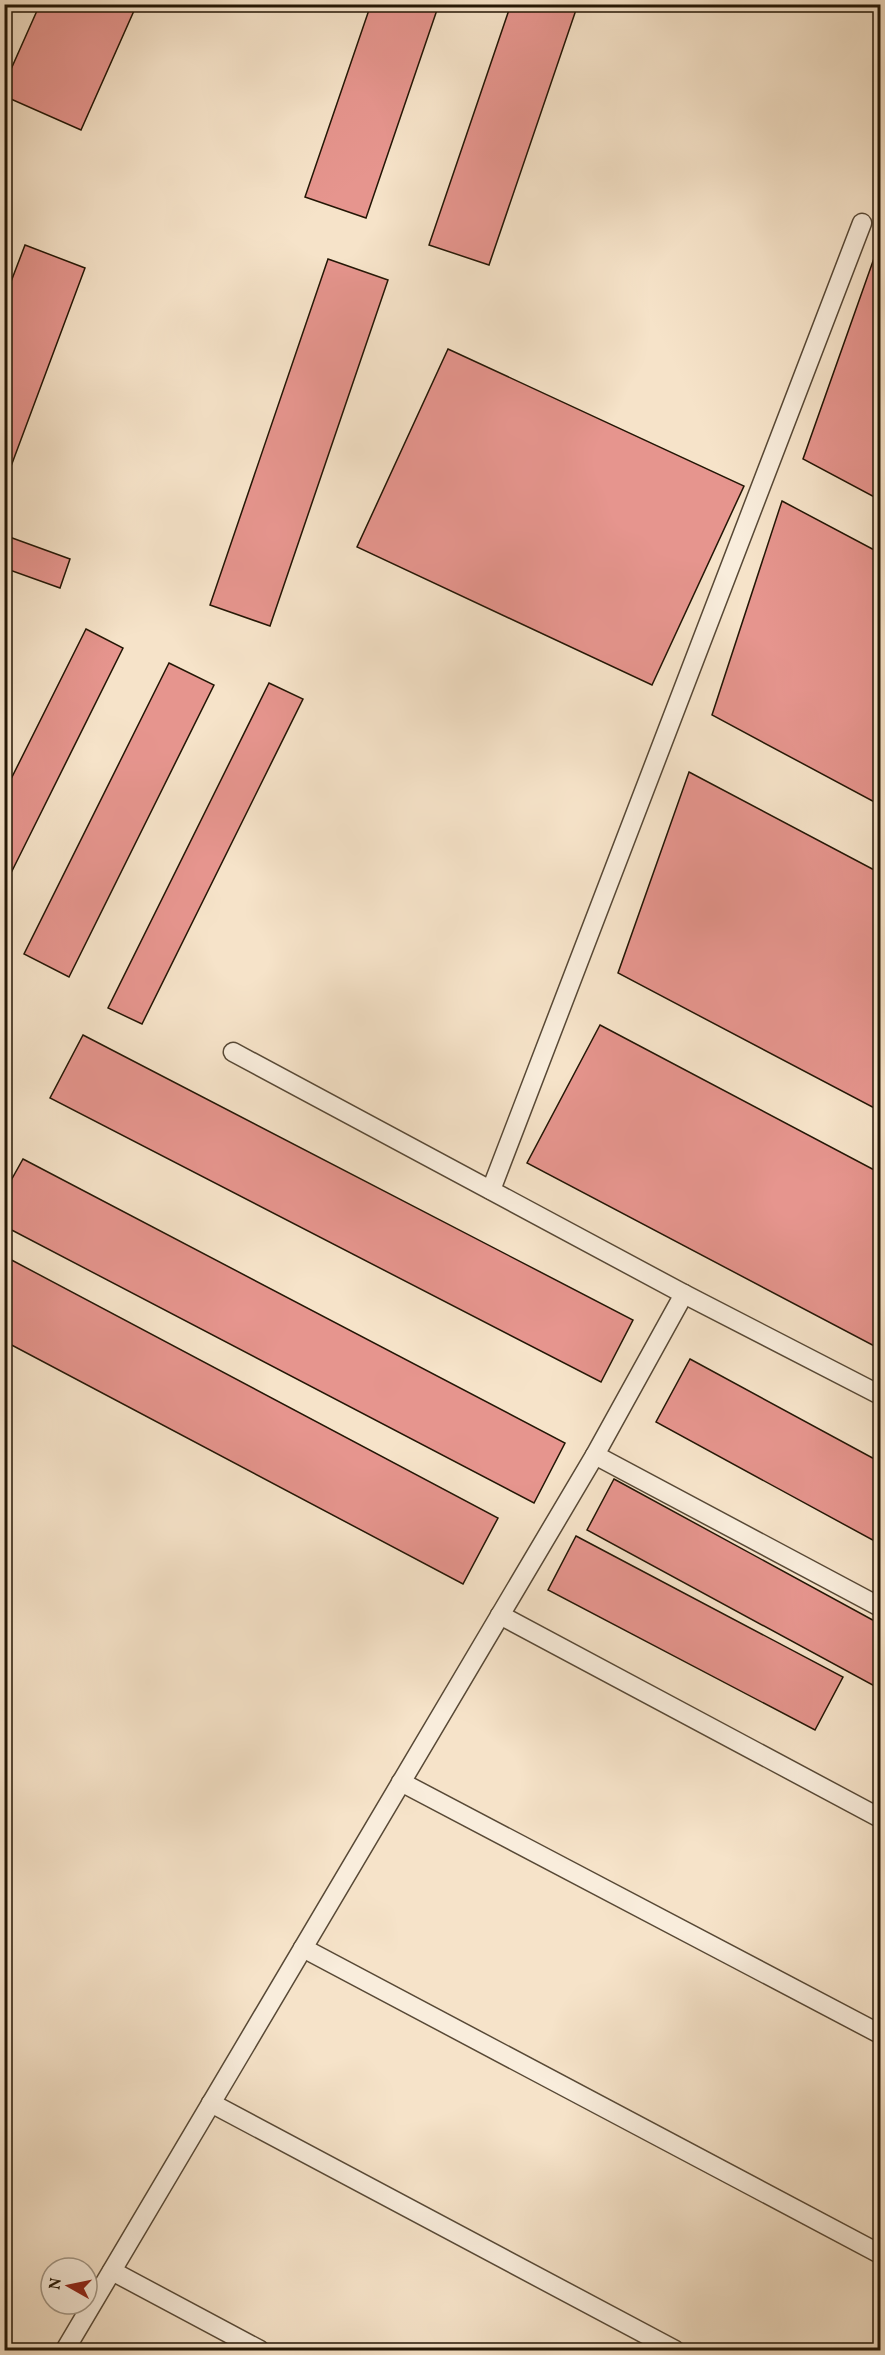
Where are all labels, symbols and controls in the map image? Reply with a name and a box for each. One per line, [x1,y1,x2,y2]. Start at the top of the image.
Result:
north arrow [39,2256,99,2316]
text: N [44,2276,68,2291]

